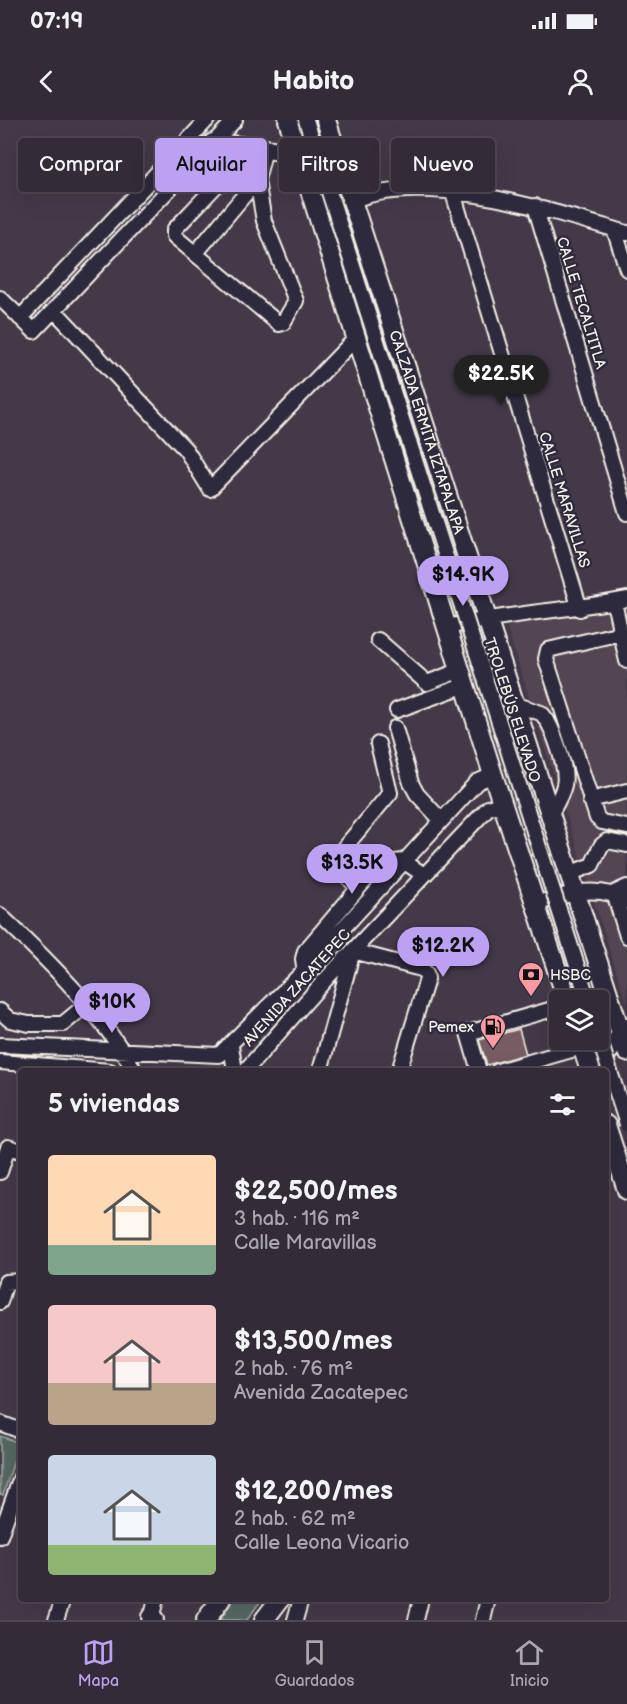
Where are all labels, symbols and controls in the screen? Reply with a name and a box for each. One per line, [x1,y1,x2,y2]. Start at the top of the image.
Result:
text: 07:19 [30,8,83,35]
icon: back [30,65,63,98]
text: Habito [273,65,354,97]
icon: person [564,65,597,98]
chip: Comprar [18,138,143,192]
chip: Alquilar [155,138,267,192]
chip: Filtros [279,138,379,192]
chip: Nuevo [391,138,495,192]
street label: CALLE TECALTITLA [552,235,610,372]
street label: CALZADA ERMITA IZTAPALAPA [385,328,469,537]
pin: $22.5K [452,355,550,406]
text: $22.5K [468,362,534,386]
street label: CALLE MARAVILLAS [534,430,594,570]
pin: $14.9K [414,556,512,607]
text: $14.9K [431,563,495,587]
street label: TROLEBÚS ELEVADO [480,635,544,785]
pin: $13.5K [303,844,401,895]
text: $13.5K [321,851,383,875]
street label: AVENIDA ZACATEPEC [239,925,355,1051]
pin: $12.2K [394,927,492,978]
text: $12.2K [411,934,475,958]
bank icon: HSBC [516,960,546,998]
place label: HSBC [550,966,591,985]
pin: $10K [76,983,148,1034]
text: $10K [88,990,136,1014]
map controls [549,990,609,1050]
button: layers [549,990,609,1050]
fuel station icon: Pemex [478,1012,508,1050]
place label: Pemex [428,1018,474,1037]
icon: filters [546,1088,579,1121]
text: 5 viviendas [48,1089,180,1120]
text: $22,500/mes [234,1176,398,1207]
icon: home [96,1179,168,1251]
text: 3 hab. · 116 m² [234,1207,360,1231]
text: Calle Maravillas [234,1231,377,1255]
text: $13,500/mes [234,1326,393,1357]
icon: home [96,1329,168,1401]
text: 2 hab. · 76 m² [234,1357,353,1381]
text: Avenida Zacatepec [234,1381,408,1405]
text: $12,200/mes [234,1476,393,1507]
icon: home [96,1479,168,1551]
text: 2 hab. · 62 m² [234,1507,356,1531]
text: Calle Leona Vicario [234,1531,409,1555]
tab: Mapa [78,1636,119,1691]
tab: Guardados [275,1636,354,1691]
tab: Inicio [510,1636,549,1691]

